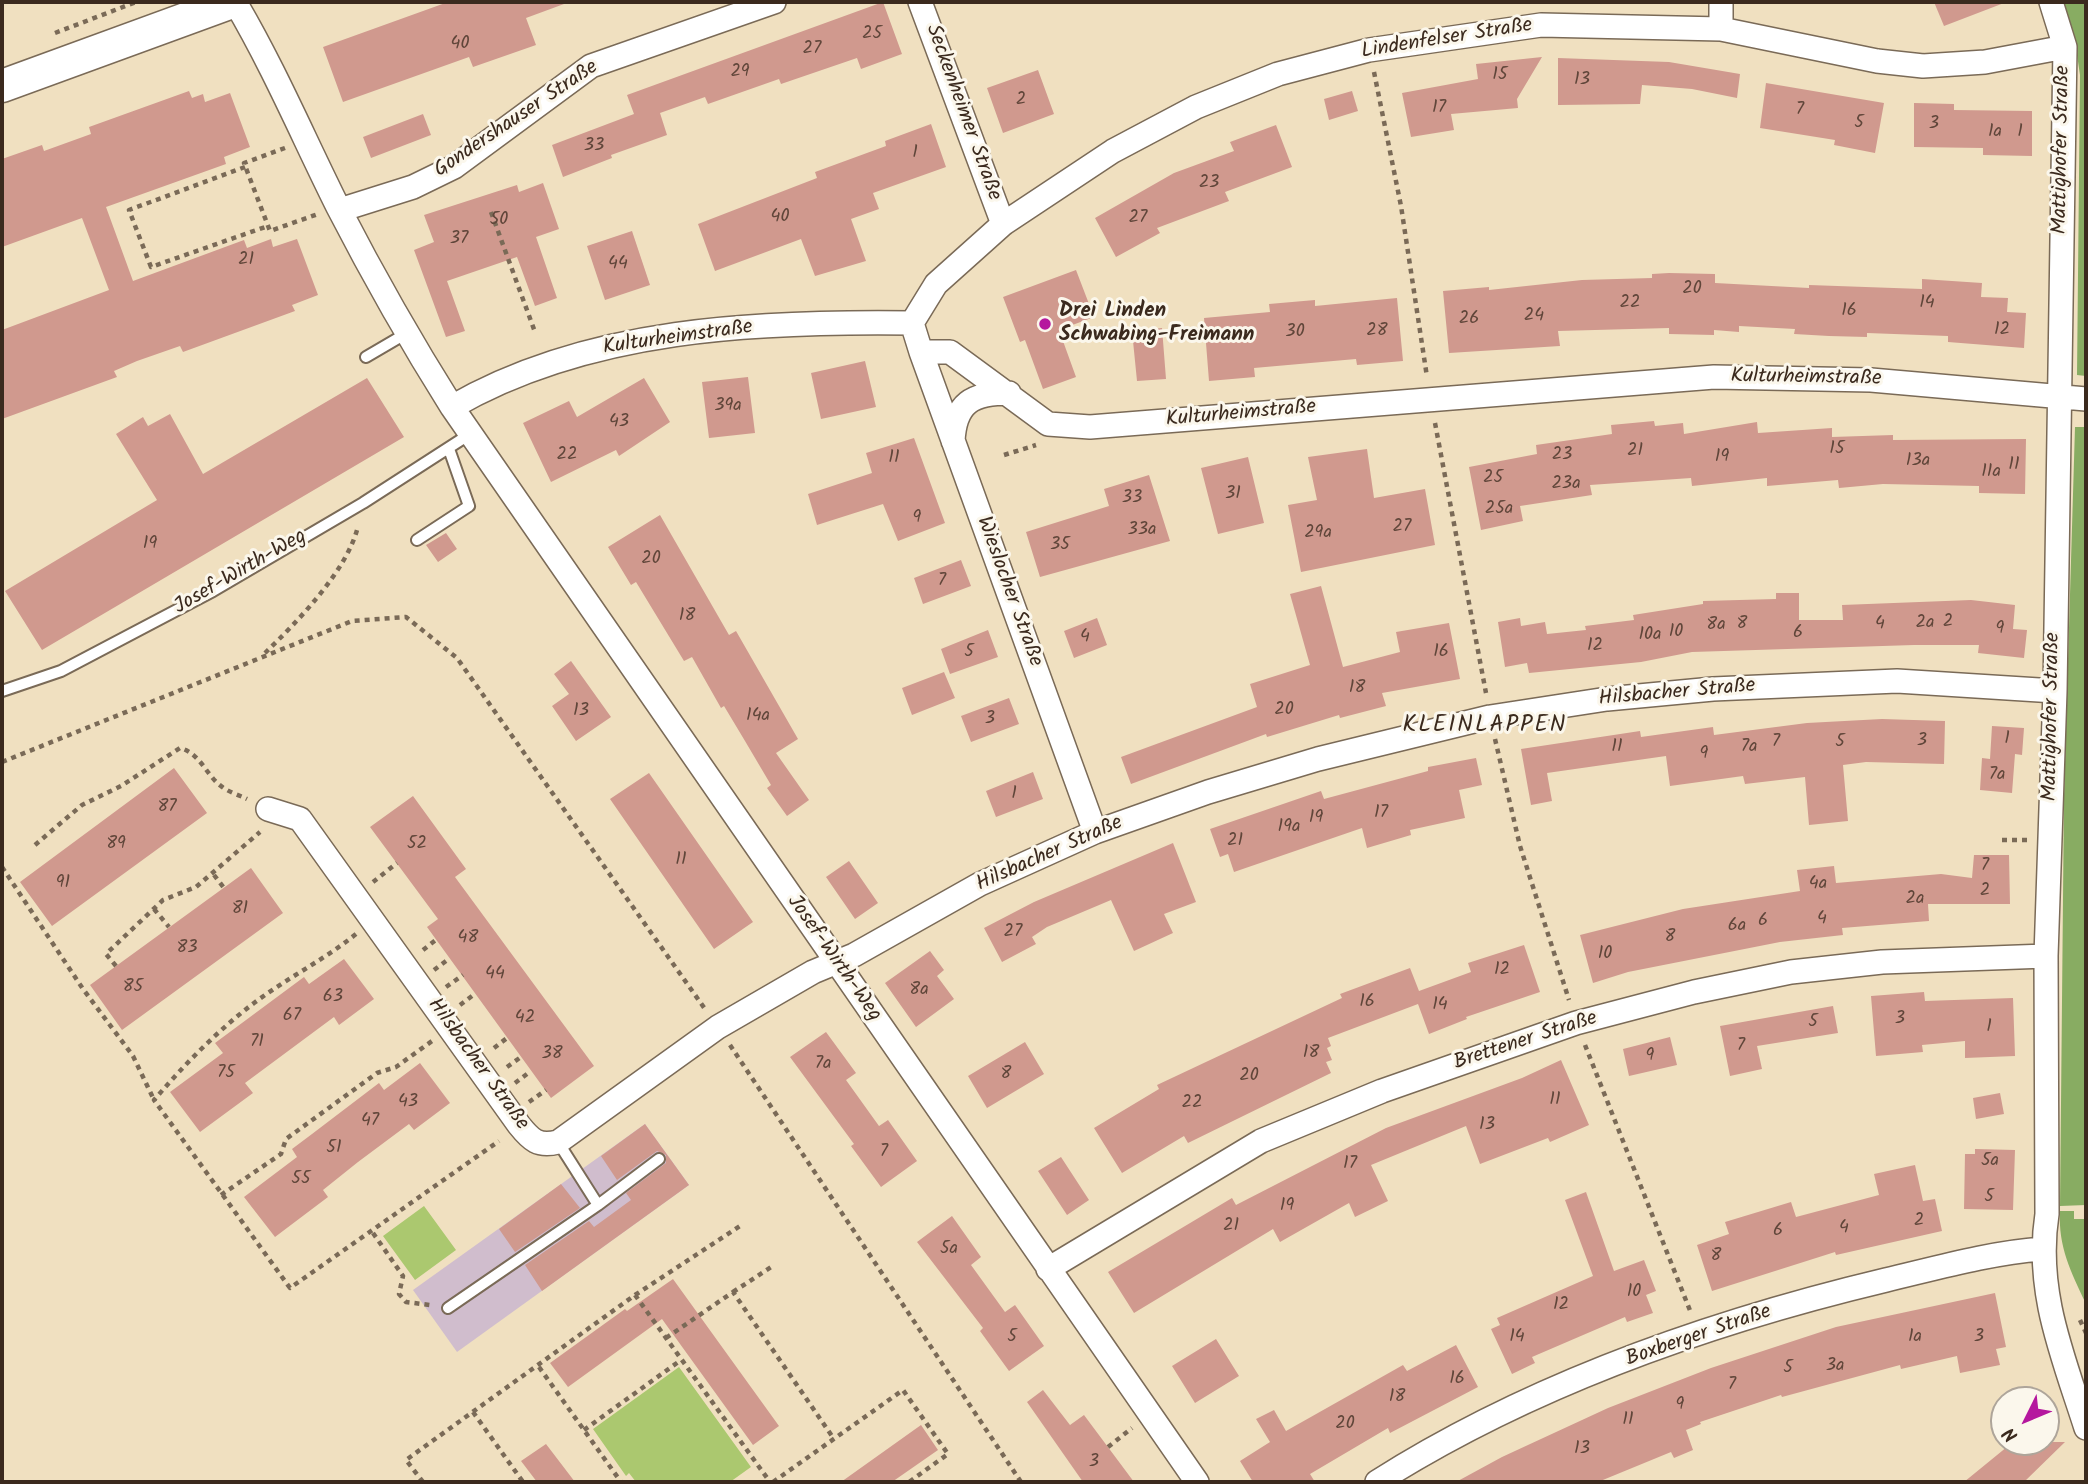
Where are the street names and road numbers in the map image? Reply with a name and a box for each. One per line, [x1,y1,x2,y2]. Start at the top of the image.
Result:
street label: Lindenfelser Straße [1360,14,1534,66]
street label: Seckenheimer Straße [918,22,1006,204]
street label: Gondershauser Straße [430,56,604,184]
street label: Mattighofer Straße [2049,65,2077,235]
street label: Kulturheimstraße [602,316,754,362]
street label: Kulturheimstraße [1730,365,1882,393]
street label: Kulturheimstraße [1165,396,1317,434]
street label: Wieslocher Straße [969,514,1047,670]
street label: Josef-Wirth-Weg [170,525,312,621]
street label: Mattighofer Straße [2039,632,2067,802]
street label: Hilsbacher Straße [1598,675,1756,713]
street label: Hilsbacher Straße [973,812,1127,898]
street label: Josef-Wirth-Weg [780,891,886,1027]
street label: Hilsbacher Straße [421,994,533,1136]
street label: Brettener Straße [1451,1007,1601,1077]
street label: Boxberger Straße [1623,1300,1775,1374]

